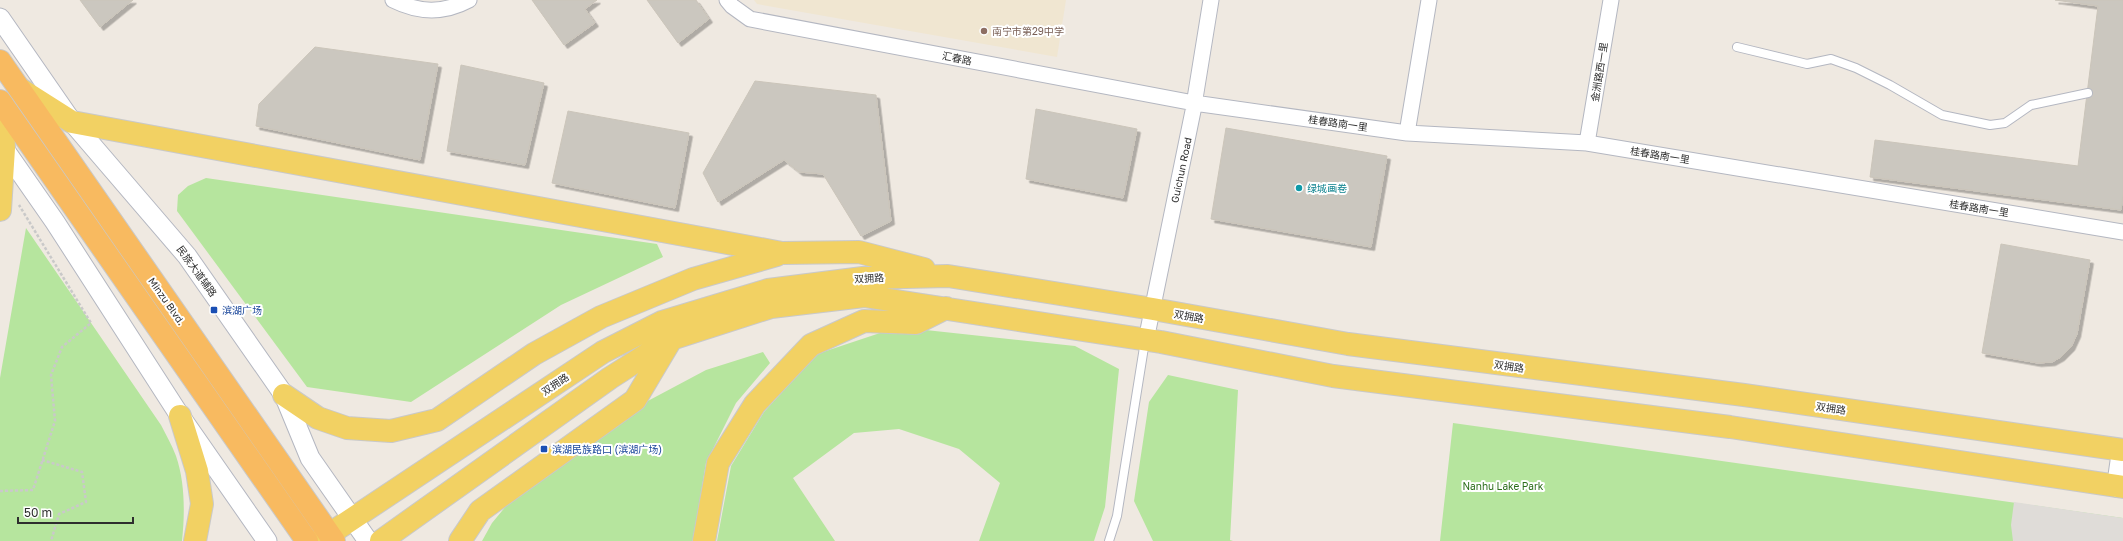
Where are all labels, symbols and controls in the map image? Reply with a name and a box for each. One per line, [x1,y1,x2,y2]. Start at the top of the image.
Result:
place label: 南宁市第29中学 [992,25,1064,37]
marker: 南宁市第29中学 [979,26,989,36]
street label: 金洲路西一里 [1588,41,1610,103]
street label: 汇春路 [941,49,973,67]
street label: 桂春路南一里 [1307,113,1369,133]
street label: Guichun Road [1168,136,1194,204]
street label: 桂春路南一里 [1629,144,1691,166]
place label: 绿城画卷 [1307,182,1347,194]
marker: 绿城画卷 [1294,183,1304,193]
street label: 桂春路南一里 [1948,197,2010,219]
street label: 民族大道辅路 [175,243,219,299]
street label: 双拥路 [854,271,884,285]
street label: Minzu Blvd. [146,275,188,327]
place label: 滨湖广场 [222,304,262,316]
marker: 滨湖广场 [209,305,219,315]
street label: 双拥路 [1173,307,1205,325]
street label: 双拥路 [1493,358,1525,374]
street label: 双拥路 [539,371,571,397]
street label: 双拥路 [1815,400,1847,416]
place label: 滨湖民族路口 (滨湖广场) [552,443,662,455]
marker: 滨湖民族路口 (滨湖广场) [539,444,549,454]
park label: Nanhu Lake Park [1463,480,1544,492]
scale bar [18,499,133,525]
text: 50 m [24,505,52,520]

